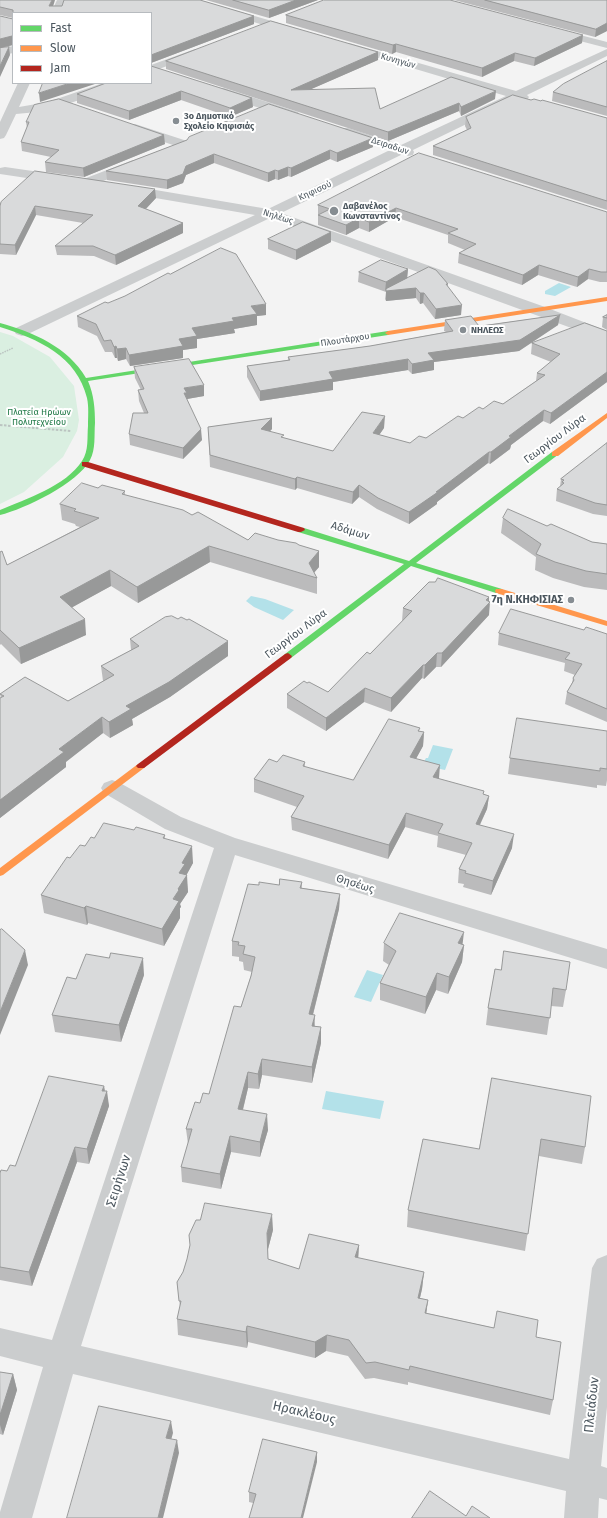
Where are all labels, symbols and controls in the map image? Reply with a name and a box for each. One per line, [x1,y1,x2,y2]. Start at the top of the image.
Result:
legend [12,12,152,84]
text: Fast [50,21,72,35]
text: Slow [50,41,76,55]
street label: Κυνηγών [379,51,417,71]
text: Jam [50,61,70,75]
place label: 3ο Δημοτικό Σχολείο Κηφισιάς [184,111,254,132]
marker: 3ο Δημοτικό Σχολείο Κηφισιάς [171,116,181,126]
street label: Δειραδων [370,135,410,157]
street label: Κηφισού [297,179,333,203]
place label: Δαβανέλος Κωνσταντίνος [343,201,400,222]
marker: Δαβανέλος Κωνσταντίνος [328,205,340,217]
street label: Νηλέως [262,207,294,227]
marker: ΝΗΛΕΩΣ [458,325,468,335]
place label: ΝΗΛΕΩΣ [471,325,504,335]
street label: Πλουτάρχου [320,331,370,349]
park label: Πλατεία Ηρώων Πολυτεχνείου [7,407,71,428]
street label: Γεωργίου Λύρα [522,412,588,466]
street label: Αδάμων [329,519,371,543]
place label: 7η Ν.ΚΗΦΙΣΙΑΣ [491,593,563,607]
marker: 7η Ν.ΚΗΦΙΣΙΑΣ [566,595,576,605]
street label: Γεωργίου Λύρα [263,607,329,661]
street label: Θησέως [334,872,376,896]
street label: Σειρήνων [103,1153,135,1209]
street label: Πλειάδων [581,1376,603,1434]
street label: Ηρακλέους [271,1398,337,1428]

